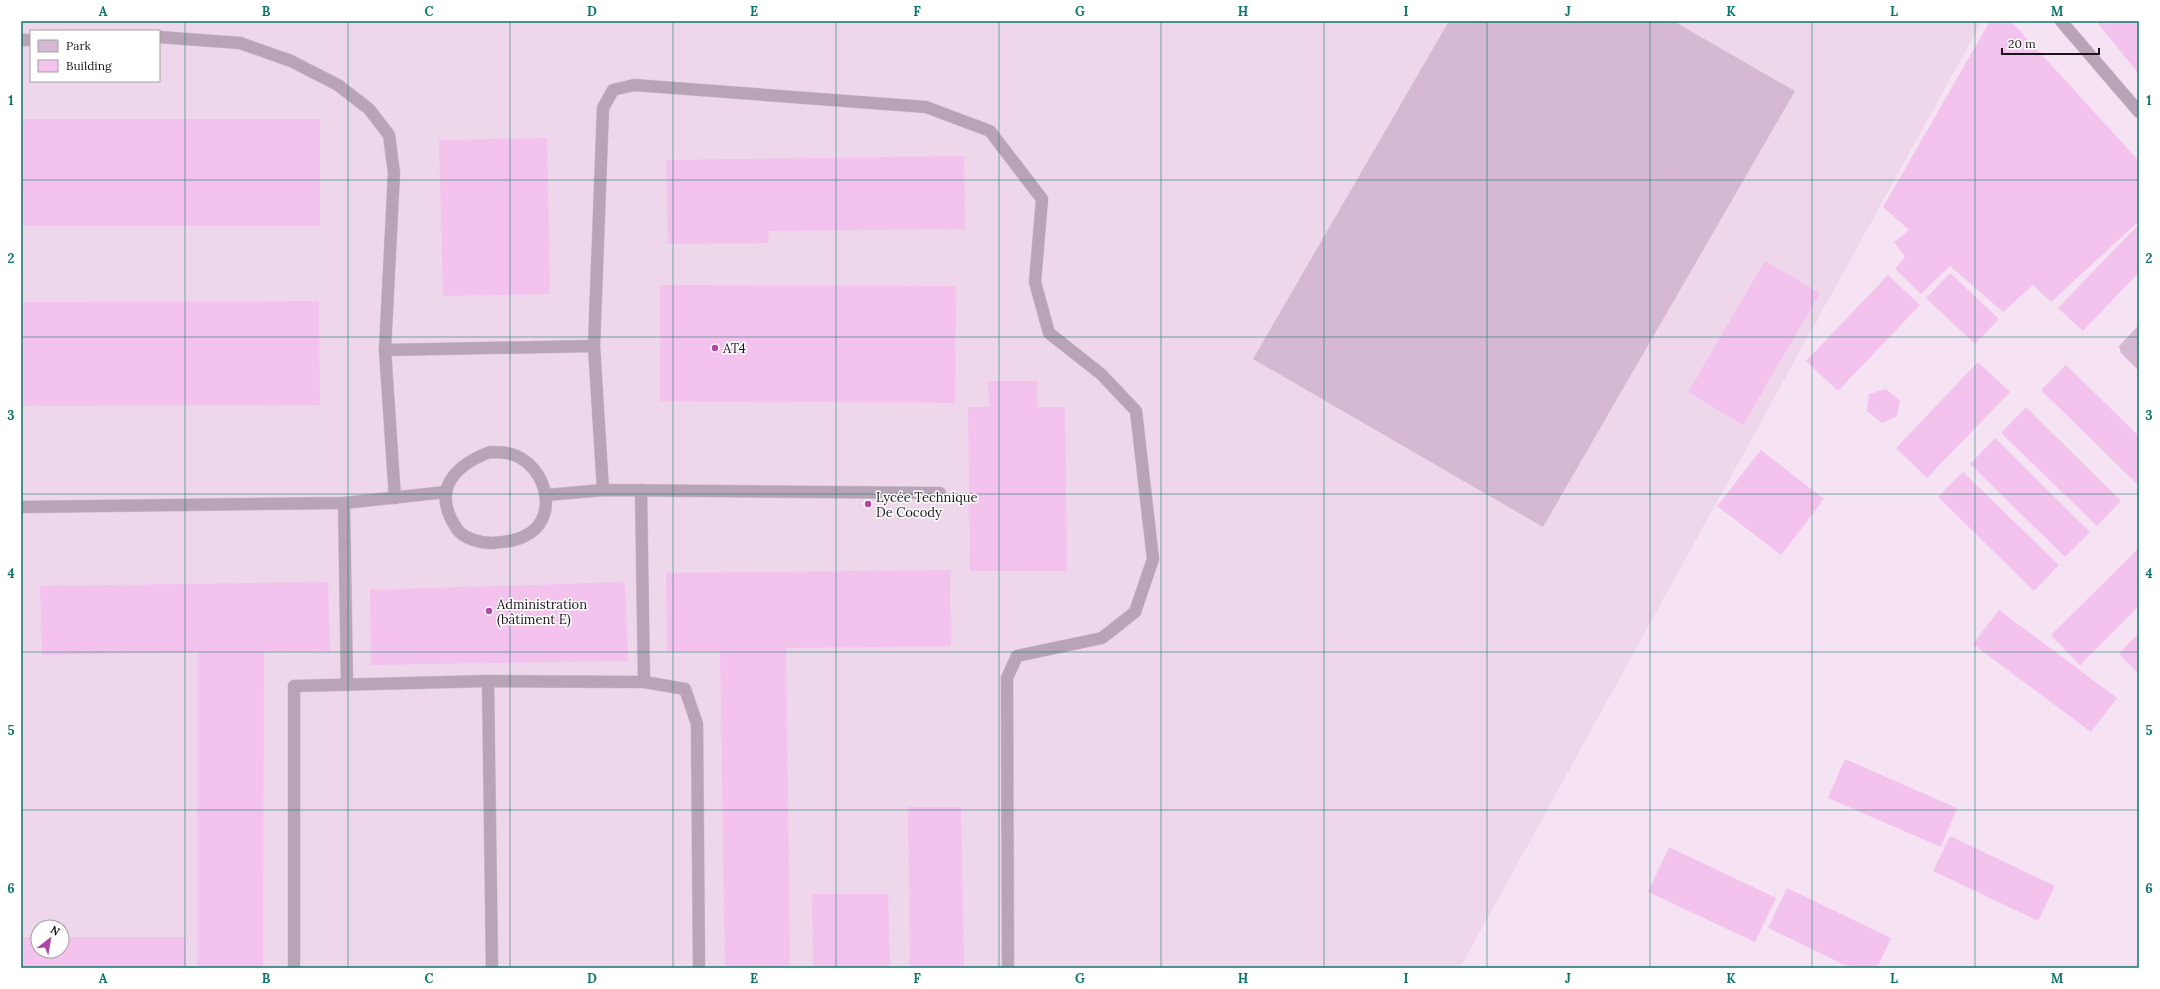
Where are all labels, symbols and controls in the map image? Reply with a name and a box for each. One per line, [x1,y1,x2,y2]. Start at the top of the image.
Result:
text: A [99,3,108,20]
text: B [262,3,271,20]
text: C [425,3,434,20]
text: D [587,3,597,20]
text: E [750,3,758,20]
text: F [913,3,921,20]
text: G [1075,3,1085,20]
text: H [1238,3,1248,20]
text: I [1403,3,1409,20]
text: J [1565,3,1571,20]
text: K [1726,3,1736,20]
text: L [1890,3,1898,20]
text: M [2051,3,2064,20]
legend [30,30,160,82]
scale bar [2002,30,2099,56]
text: 20 m [2008,36,2036,51]
text: Park [66,38,92,53]
text: Building [66,58,112,73]
text: 1 [8,92,14,109]
text: 1 [2146,92,2152,109]
text: 2 [8,250,15,267]
text: 2 [2146,250,2153,267]
place label: AT4 [722,340,746,357]
marker: AT4 [710,343,720,353]
text: 3 [7,407,15,424]
text: 3 [2145,407,2153,424]
place label: Lycée Technique De Cocody [876,489,977,521]
marker: Lycée Technique De Cocody [863,499,873,509]
text: 4 [7,565,15,582]
text: 4 [2145,565,2153,582]
place label: Administration (bâtiment E) [496,596,587,628]
marker: Administration (bâtiment E) [484,606,494,616]
text: 5 [7,722,15,739]
text: 5 [2145,722,2153,739]
text: 6 [7,880,15,897]
text: 6 [2145,880,2153,897]
north arrow [30,919,70,959]
text: N [48,922,63,939]
text: A [99,970,108,987]
text: B [262,970,271,987]
text: C [425,970,434,987]
text: D [587,970,597,987]
text: E [750,970,758,987]
text: F [913,970,921,987]
text: G [1075,970,1085,987]
text: H [1238,970,1248,987]
text: I [1403,970,1409,987]
text: J [1565,970,1571,987]
text: K [1726,970,1736,987]
text: L [1890,970,1898,987]
text: M [2051,970,2064,987]

